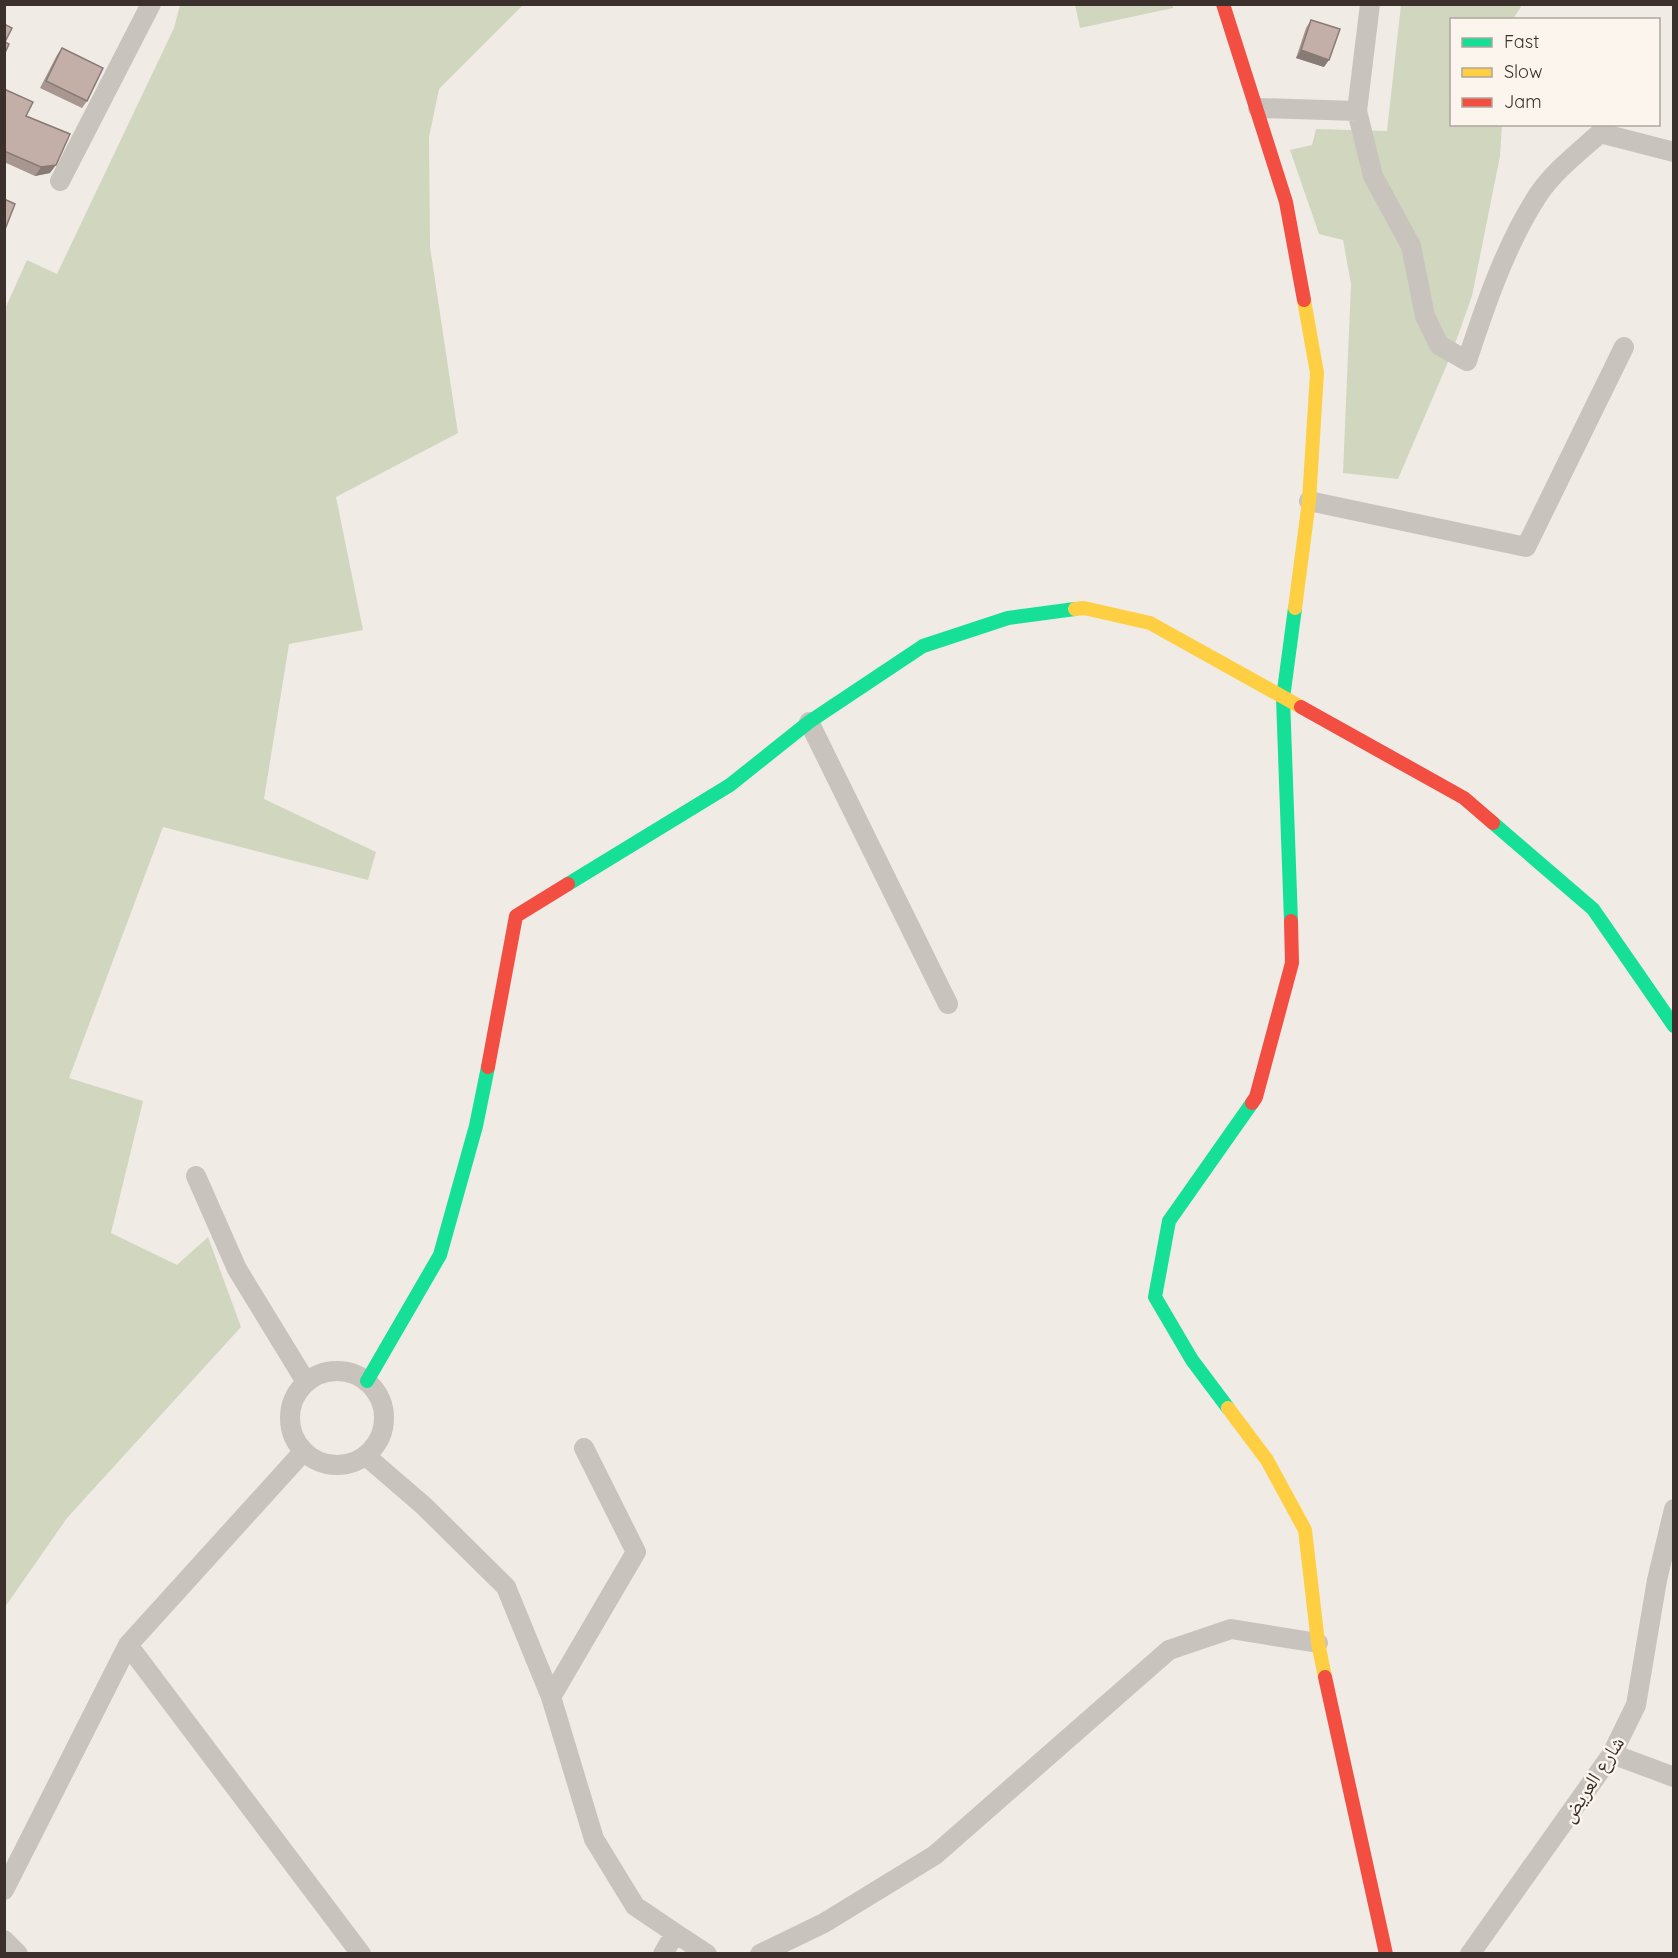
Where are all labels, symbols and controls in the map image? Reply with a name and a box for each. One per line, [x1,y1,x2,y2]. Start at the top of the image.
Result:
legend [1450,18,1660,126]
text: Fast [1504,30,1539,53]
text: Slow [1504,60,1542,83]
text: Jam [1504,90,1542,113]
street label: شارع العريض [1555,1731,1630,1827]

